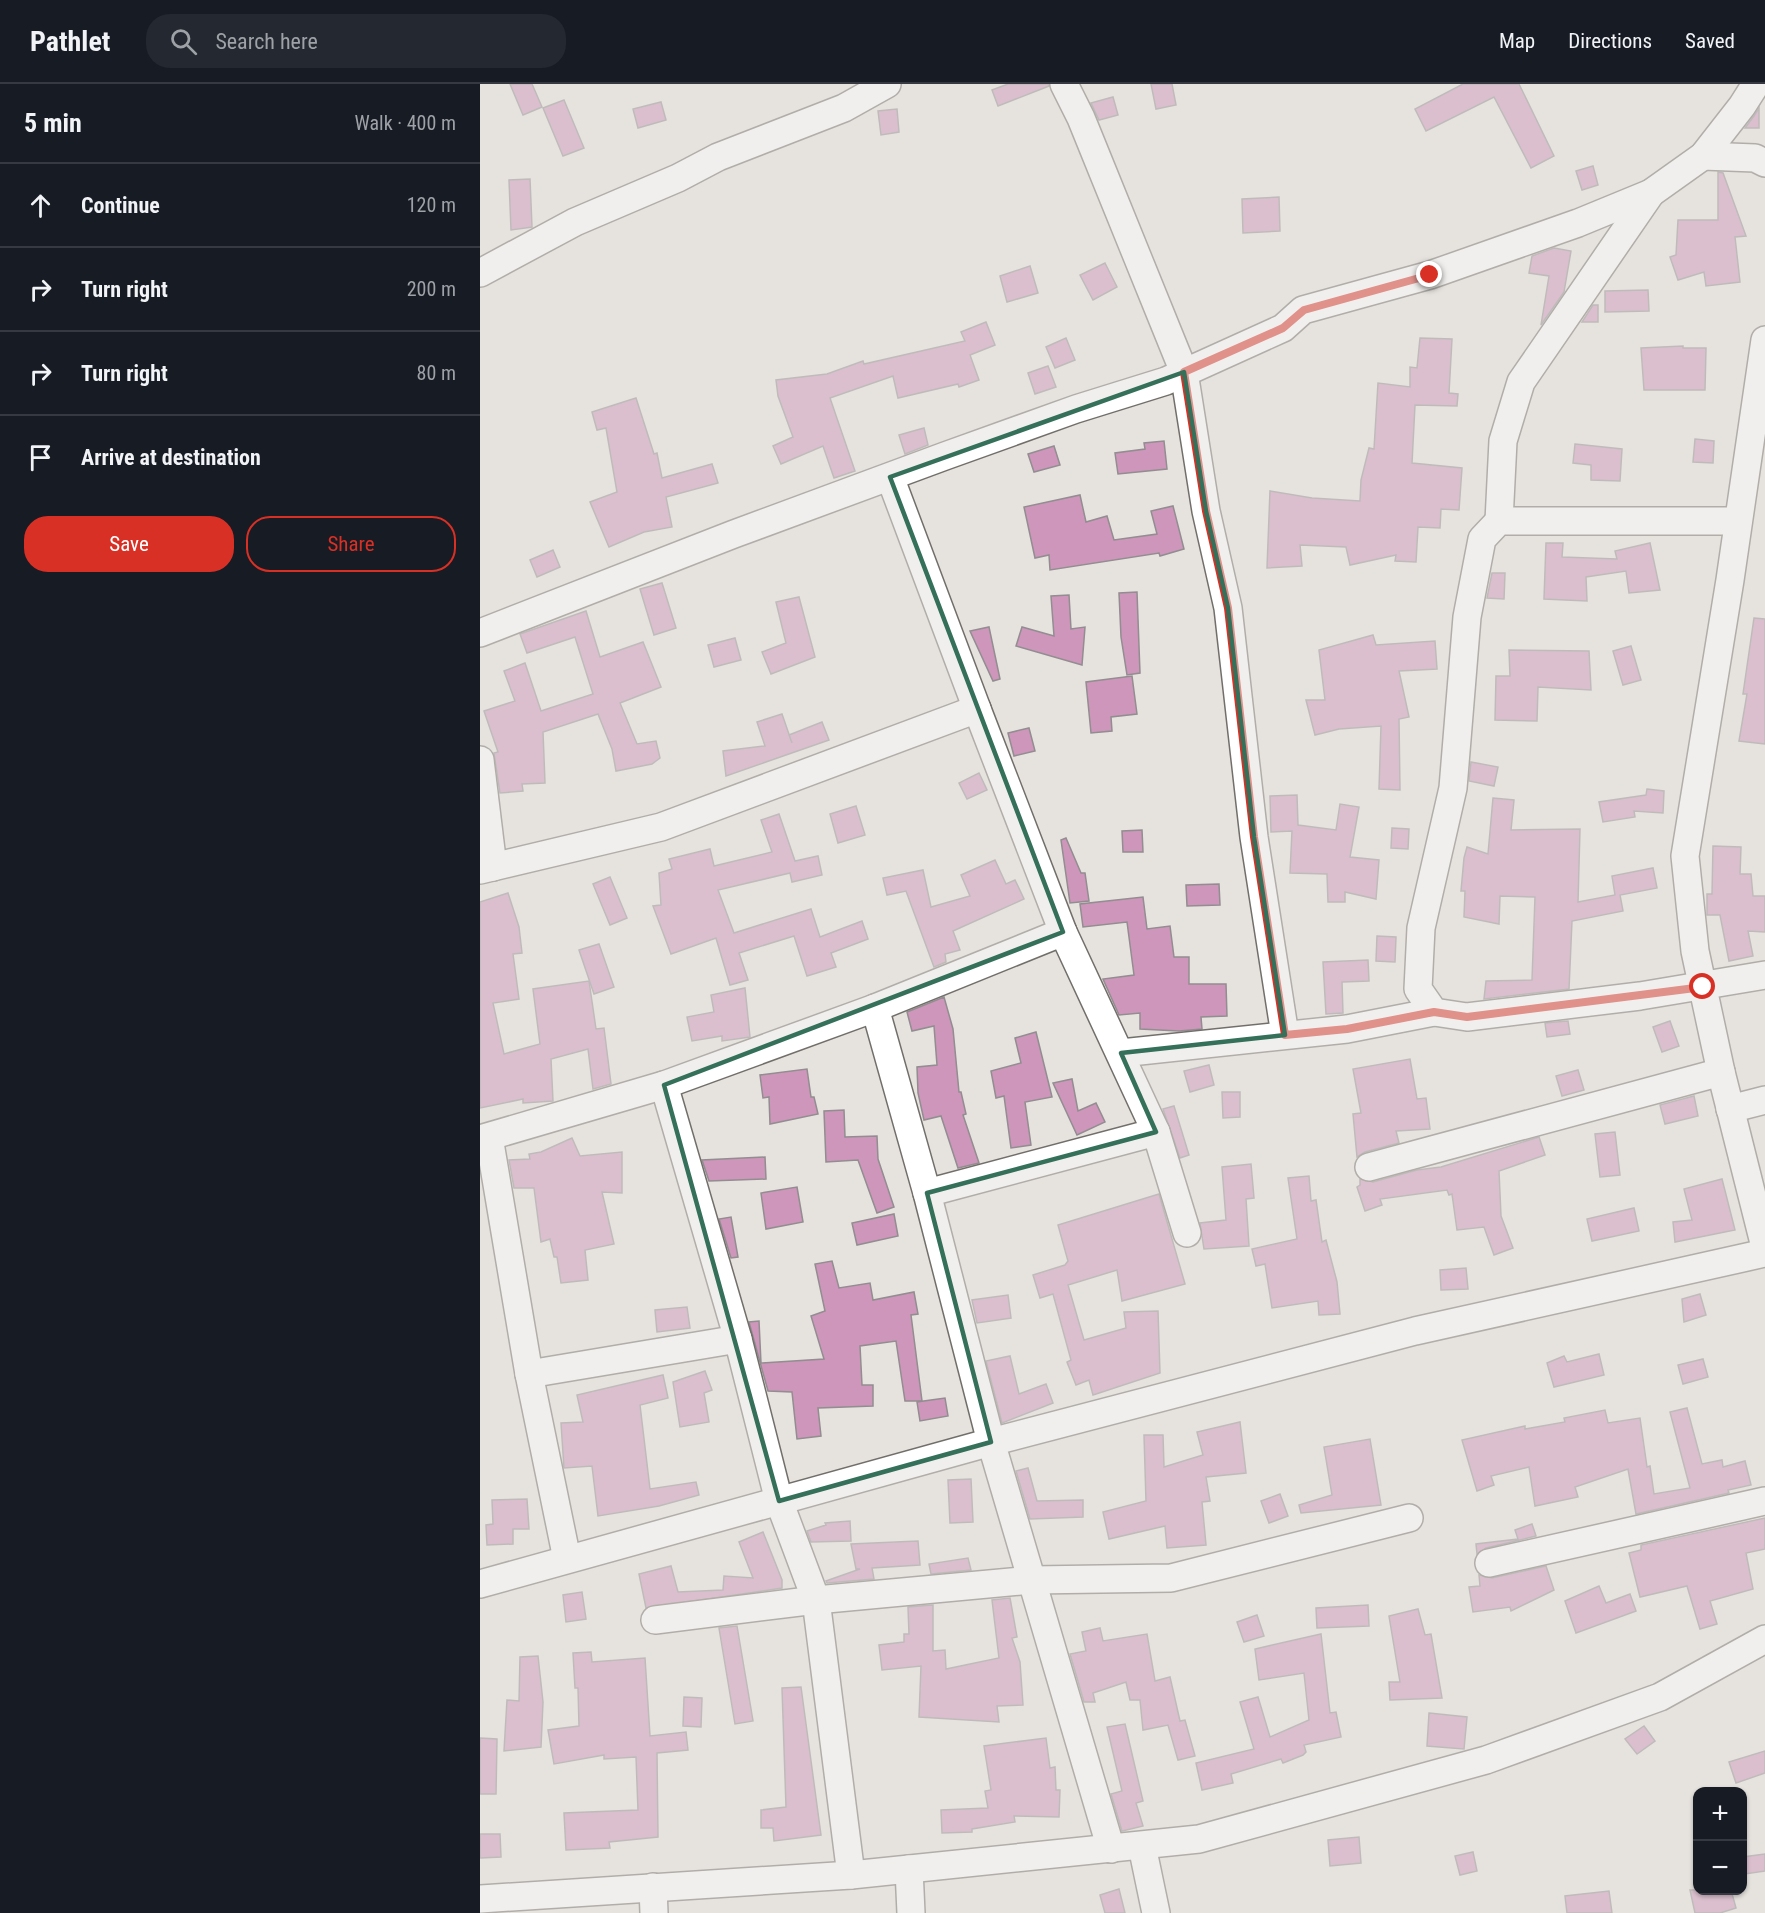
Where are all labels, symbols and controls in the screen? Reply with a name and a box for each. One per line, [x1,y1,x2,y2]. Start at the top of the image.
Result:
search box [146,14,566,68]
text: Pathlet [30,25,110,58]
icon: search [167,25,200,58]
text: Search here [215,29,318,54]
text: Map [1499,29,1535,53]
text: Directions [1568,29,1652,53]
text: Saved [1685,29,1735,53]
text: 5 min [24,108,82,138]
text: Walk · 400 m [355,111,456,135]
icon: ahead [24,189,57,222]
text: Continue [81,193,160,218]
text: 120 m [407,193,456,217]
route end [1416,261,1442,287]
icon: right [24,273,57,306]
text: Turn right [81,277,168,302]
text: 200 m [407,277,456,301]
icon: right [24,357,57,390]
text: Turn right [81,361,168,386]
text: 80 m [417,361,456,385]
icon: arrive [24,441,57,474]
text: Arrive at destination [81,445,261,470]
button: Save [24,516,234,572]
button: Share [246,516,456,572]
route start [1689,973,1715,999]
map controls [1693,1787,1747,1895]
button: + [1693,1787,1747,1841]
button: − [1693,1841,1747,1895]

